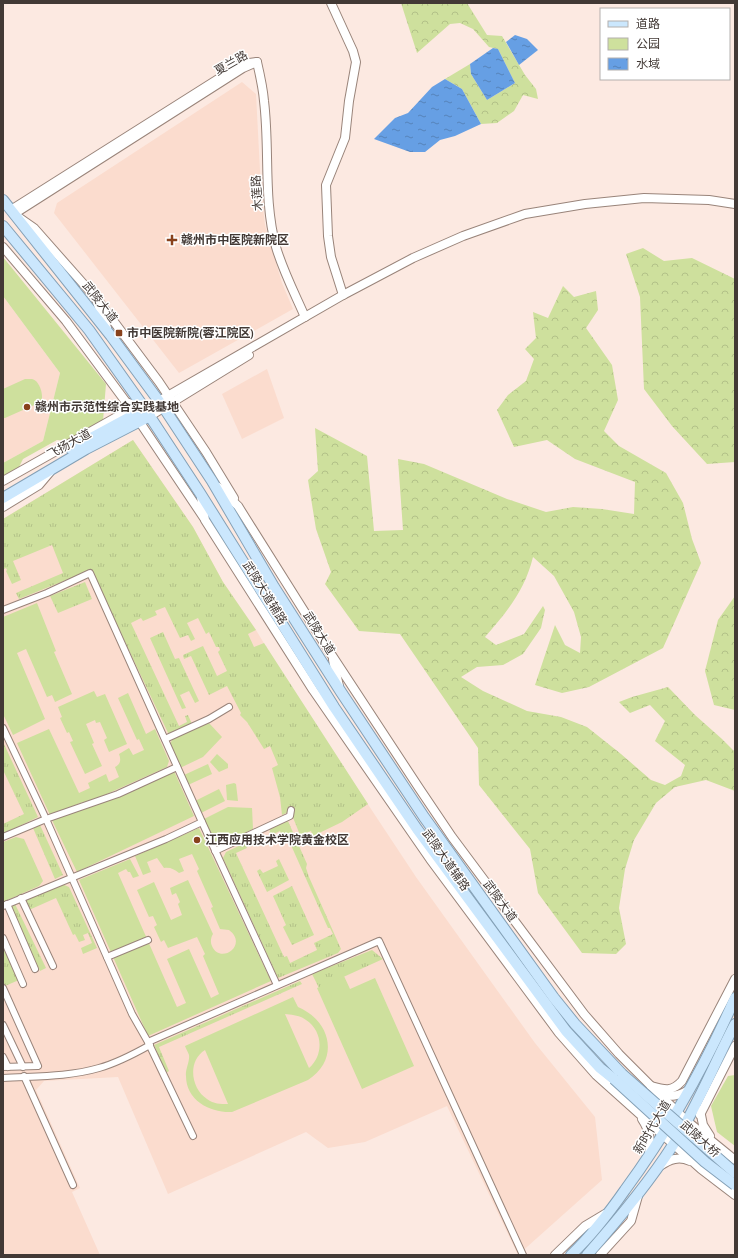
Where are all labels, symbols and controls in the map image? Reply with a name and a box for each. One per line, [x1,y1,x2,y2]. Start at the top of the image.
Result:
legend [600,8,730,80]
text: 道路 [636,17,660,30]
text: 公园 [636,38,660,50]
street label: 夏兰路 [212,48,250,77]
text: 水域 [636,58,660,70]
street label: 木莲路 [249,175,264,211]
place label: 赣州市中医院新院区 [181,233,289,246]
marker: 赣州市中医院新院区 [166,234,178,246]
street label: 武陵大道 [80,279,120,325]
place label: 市中医院新院(蓉江院区) [127,326,254,340]
marker: 市中医院新院(蓉江院区) [114,328,124,338]
place label: 赣州市示范性综合实践基地 [35,400,179,413]
marker: 赣州市示范性综合实践基地 [22,402,32,412]
street label: 飞扬大道 [45,426,93,461]
street label: 武陵大道辅路 [241,559,290,627]
street label: 武陵大道 [301,609,338,657]
street label: 武陵大道辅路 [420,826,472,893]
place label: 江西应用技术学院黄金校区 [205,833,349,846]
marker: 江西应用技术学院黄金校区 [192,835,202,845]
street label: 武陵大道 [481,877,520,924]
street label: 新时代大道 [631,1098,673,1156]
street label: 武陵大桥 [678,1118,723,1160]

